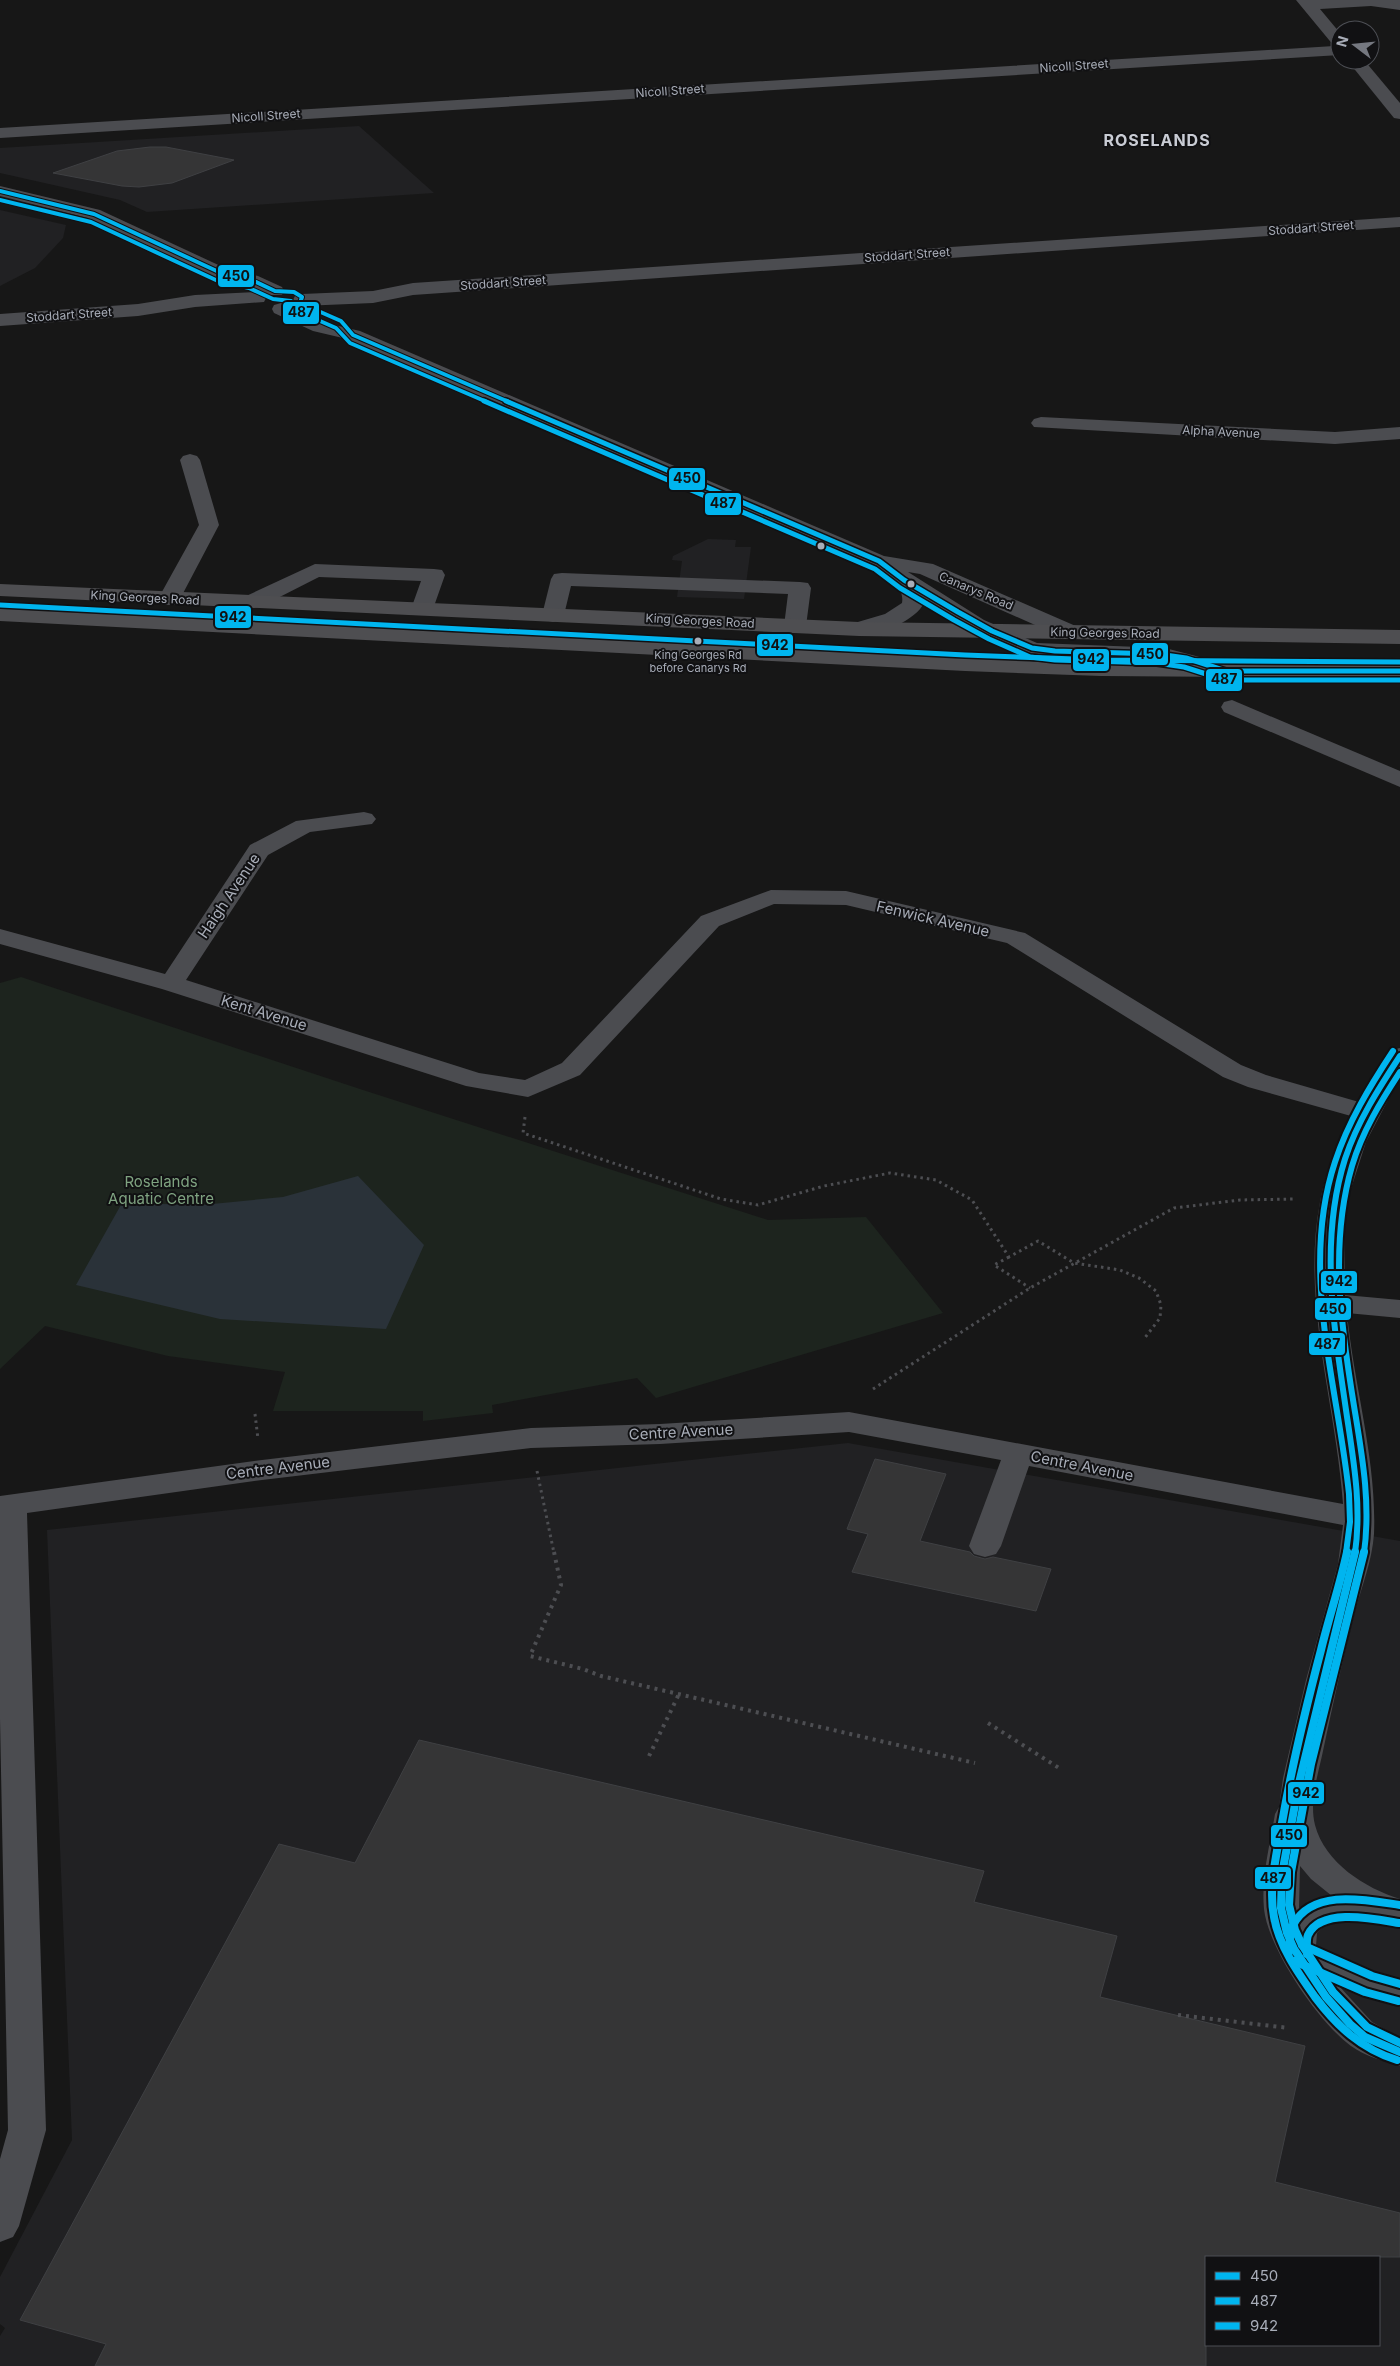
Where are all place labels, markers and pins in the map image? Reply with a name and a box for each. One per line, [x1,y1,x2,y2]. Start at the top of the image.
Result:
unlabelled marker [816,541,826,551]
unlabelled marker [906,579,916,589]
marker: King Georges Rd before Canarys Rd [693,636,703,646]
place label: King Georges Rd before Canarys Rd [650,648,746,675]

